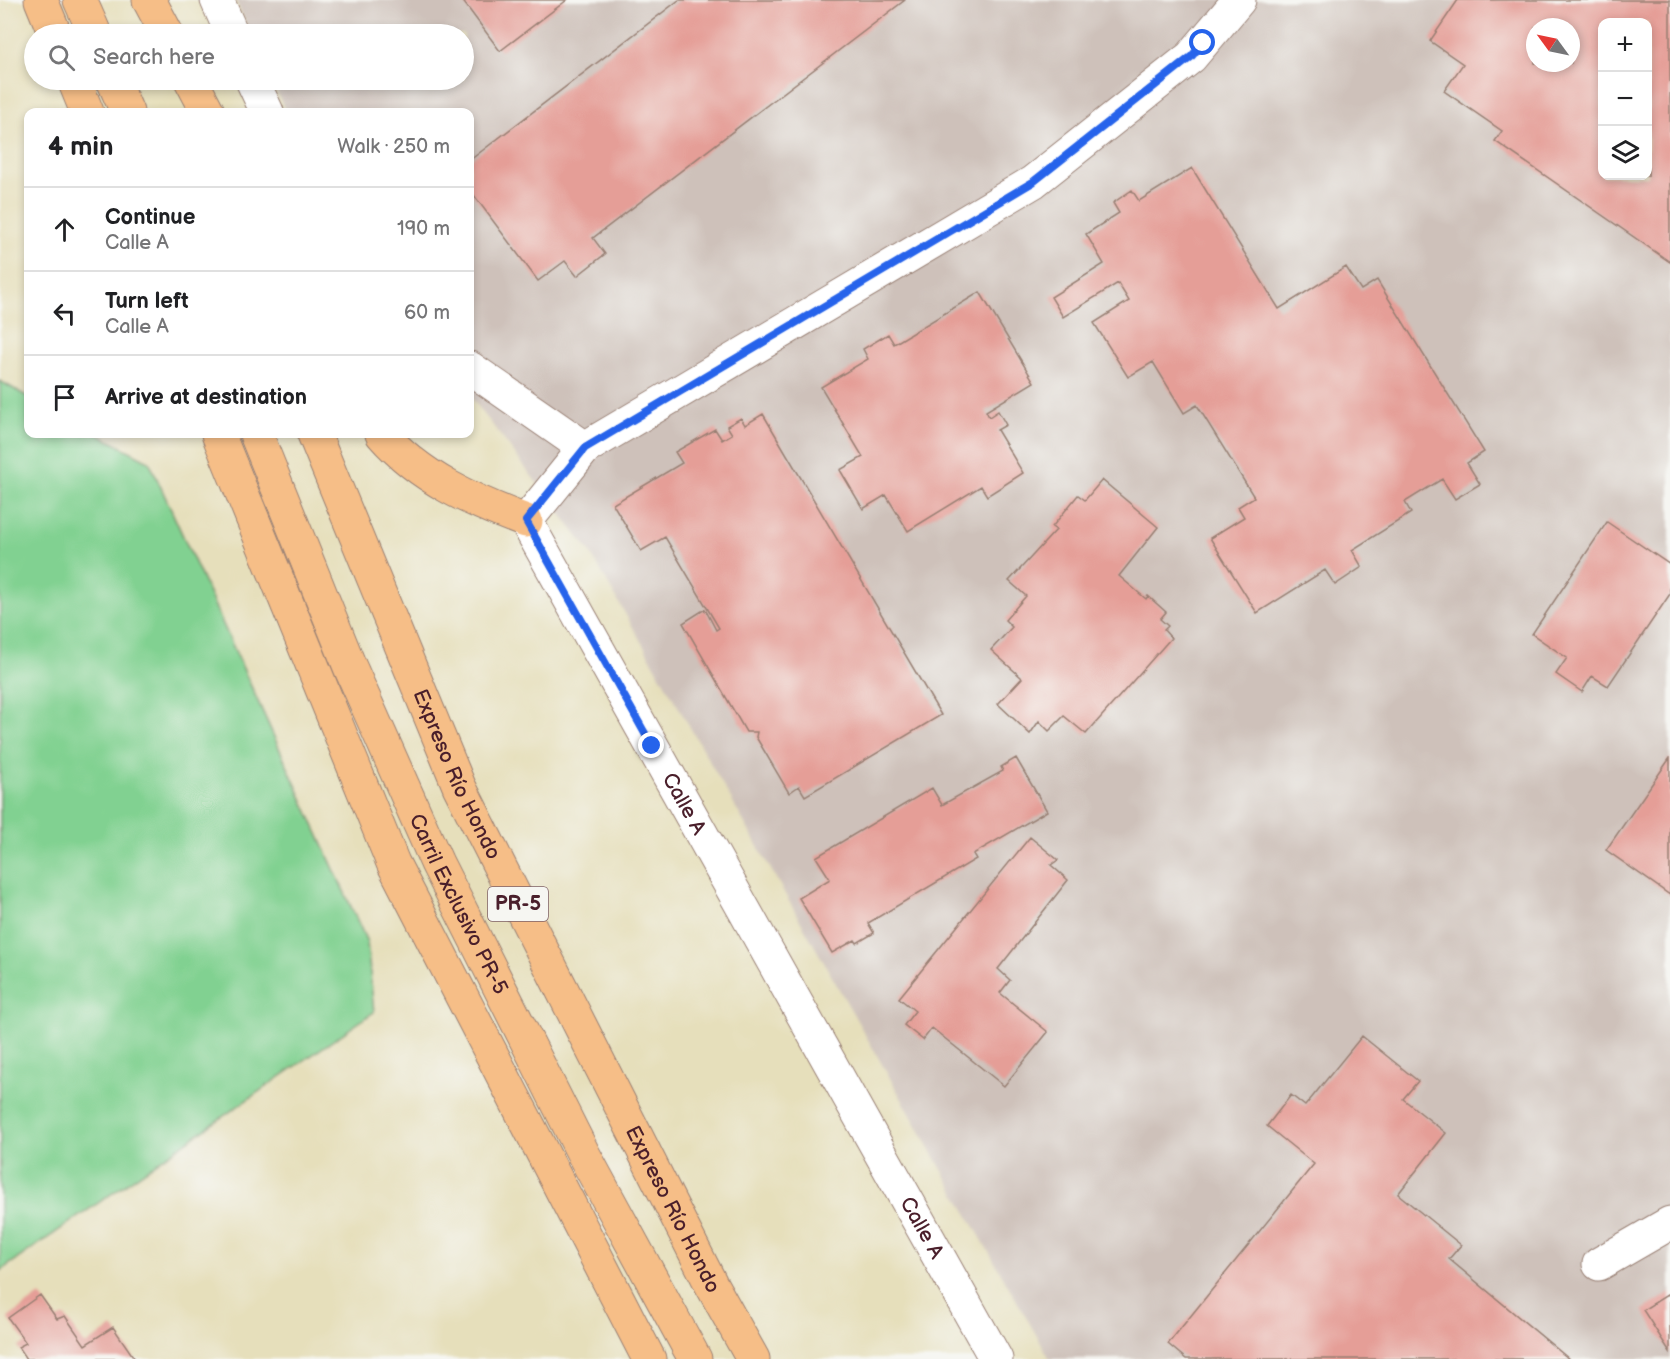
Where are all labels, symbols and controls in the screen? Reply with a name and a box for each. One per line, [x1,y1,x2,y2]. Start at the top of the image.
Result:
north arrow [1526,18,1580,72]
map controls [1598,18,1652,180]
button: + [1598,18,1652,72]
search box [24,24,474,90]
route start [1189,29,1215,55]
icon: search [45,41,78,74]
text: Search here [93,44,215,71]
button: − [1598,72,1652,126]
button: layers [1598,126,1652,180]
text: 4 min [48,132,113,163]
text: Walk · 250 m [337,135,450,159]
text: Continue [105,204,195,231]
icon: ahead [48,213,81,246]
text: 190 m [397,217,450,241]
text: Calle A [105,231,169,255]
text: Turn left [105,288,189,315]
icon: left [48,297,81,330]
text: 60 m [404,301,450,325]
text: Calle A [105,315,169,339]
icon: arrive [48,381,81,414]
text: Arrive at destination [105,384,307,411]
street label: Expreso Río Hondo [408,685,506,863]
route end [638,732,664,758]
street label: Calle A [657,768,712,839]
street label: Carril Exclusivo PR-5 [404,810,513,998]
road number: PR-5 [488,887,548,921]
street label: Expreso Río Hondo [620,1121,726,1297]
street label: Calle A [895,1192,950,1263]

